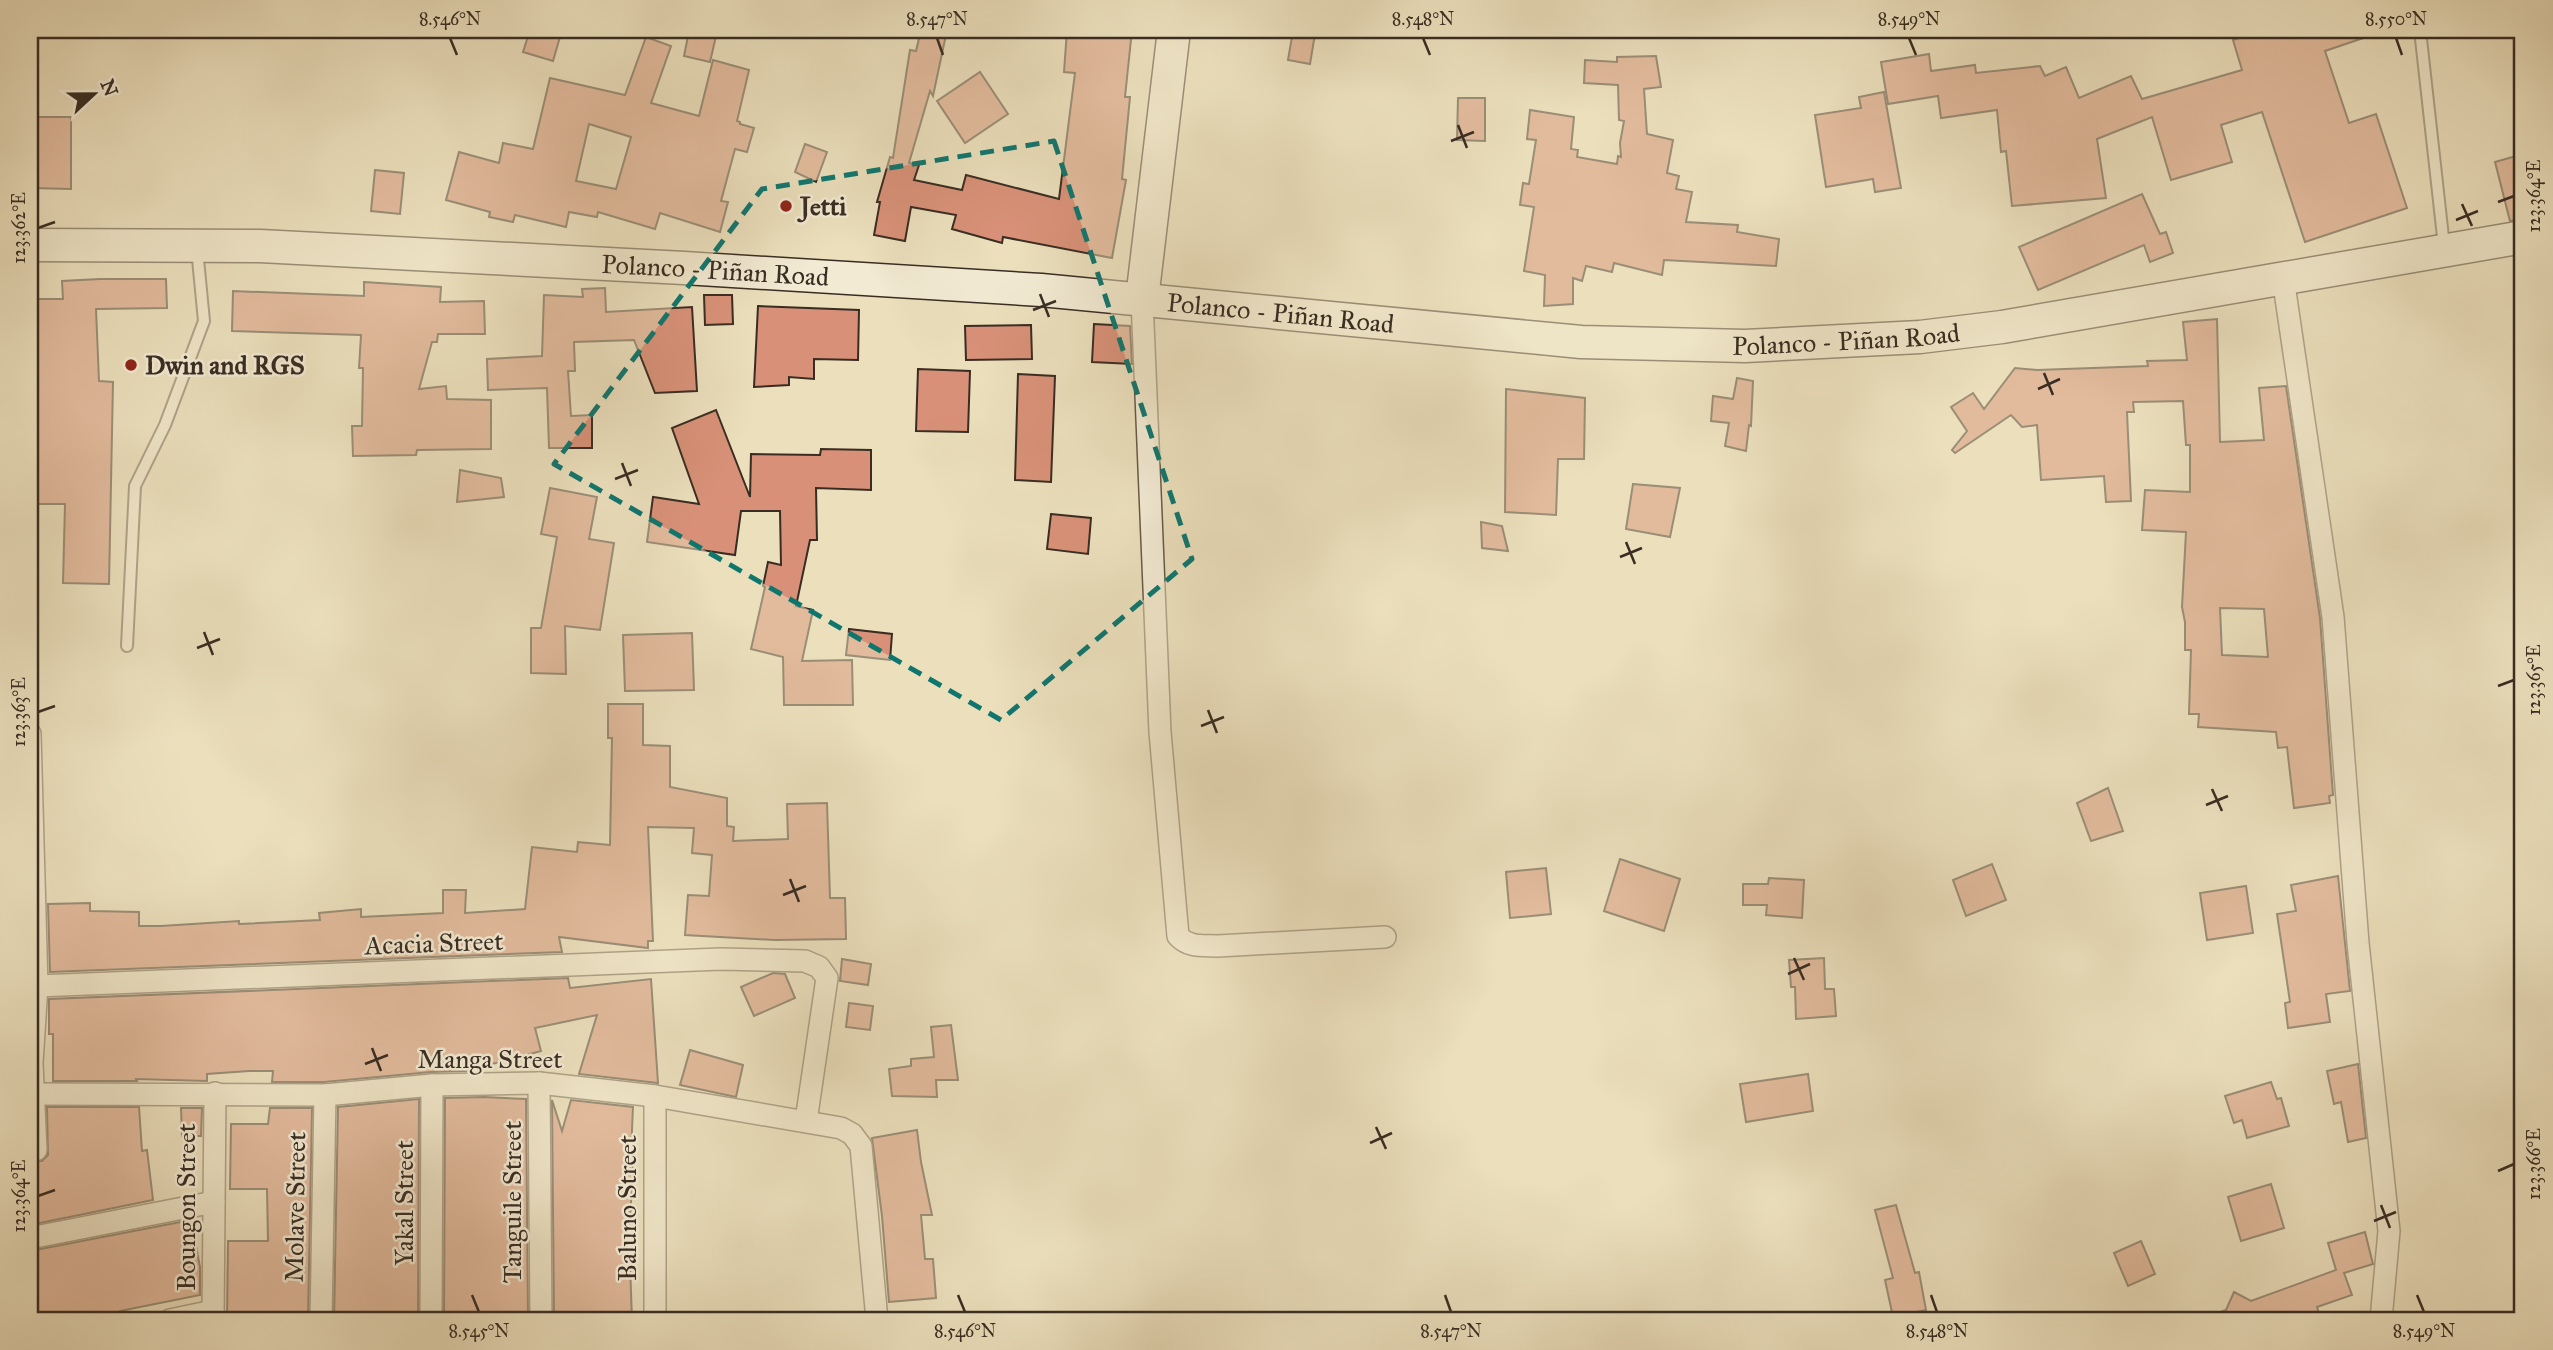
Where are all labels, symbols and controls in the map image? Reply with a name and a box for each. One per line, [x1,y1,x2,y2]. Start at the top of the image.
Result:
text: 8.546°N [419,8,481,30]
text: 8.547°N [906,8,968,30]
text: 8.548°N [1392,8,1454,30]
text: 8.549°N [1878,8,1940,30]
text: 8.550°N [2365,8,2427,30]
north arrow [60,60,130,130]
text: N [96,76,123,100]
text: 123.364°E [2523,160,2545,232]
place label: Jetti [797,190,847,223]
text: 123.362°E [8,192,30,264]
marker: Jetti [778,198,794,214]
street label: Polanco - Piñan Road [601,248,830,293]
street label: Polanco - Piñan Road [1166,286,1396,340]
street label: Polanco - Piñan Road [1732,316,1962,362]
place label: Dwin and RGS [145,349,305,381]
marker: Dwin and RGS [123,357,139,373]
text: 123.365°E [2523,644,2545,716]
text: 123.363°E [8,677,30,747]
street label: Acacia Street [363,925,504,961]
street label: Manga Street [417,1043,563,1075]
street label: Tanguile Street [496,1121,528,1283]
street label: Boungon Street [170,1123,202,1291]
text: 123.366°E [2523,1128,2545,1200]
street label: Molave Street [278,1131,312,1283]
street label: Baluno Street [611,1135,643,1281]
street label: Yakal Street [388,1140,420,1266]
text: 123.364°E [8,1160,30,1232]
text: 8.545°N [448,1320,510,1342]
text: 8.546°N [934,1320,996,1342]
text: 8.547°N [1420,1320,1482,1342]
text: 8.548°N [1906,1320,1968,1342]
text: 8.549°N [2393,1320,2455,1342]

